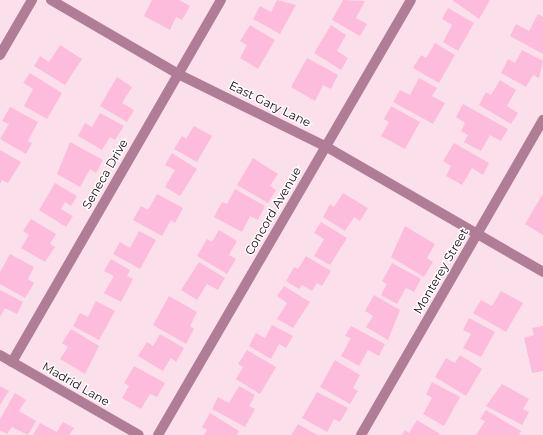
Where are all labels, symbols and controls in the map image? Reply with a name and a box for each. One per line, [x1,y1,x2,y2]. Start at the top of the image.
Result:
street label: East Gary Lane [227,78,313,130]
street label: Seneca Drive [79,136,131,212]
street label: Concord Avenue [242,164,304,258]
street label: Monterey Street [411,226,471,316]
street label: Madrid Lane [40,359,112,409]

